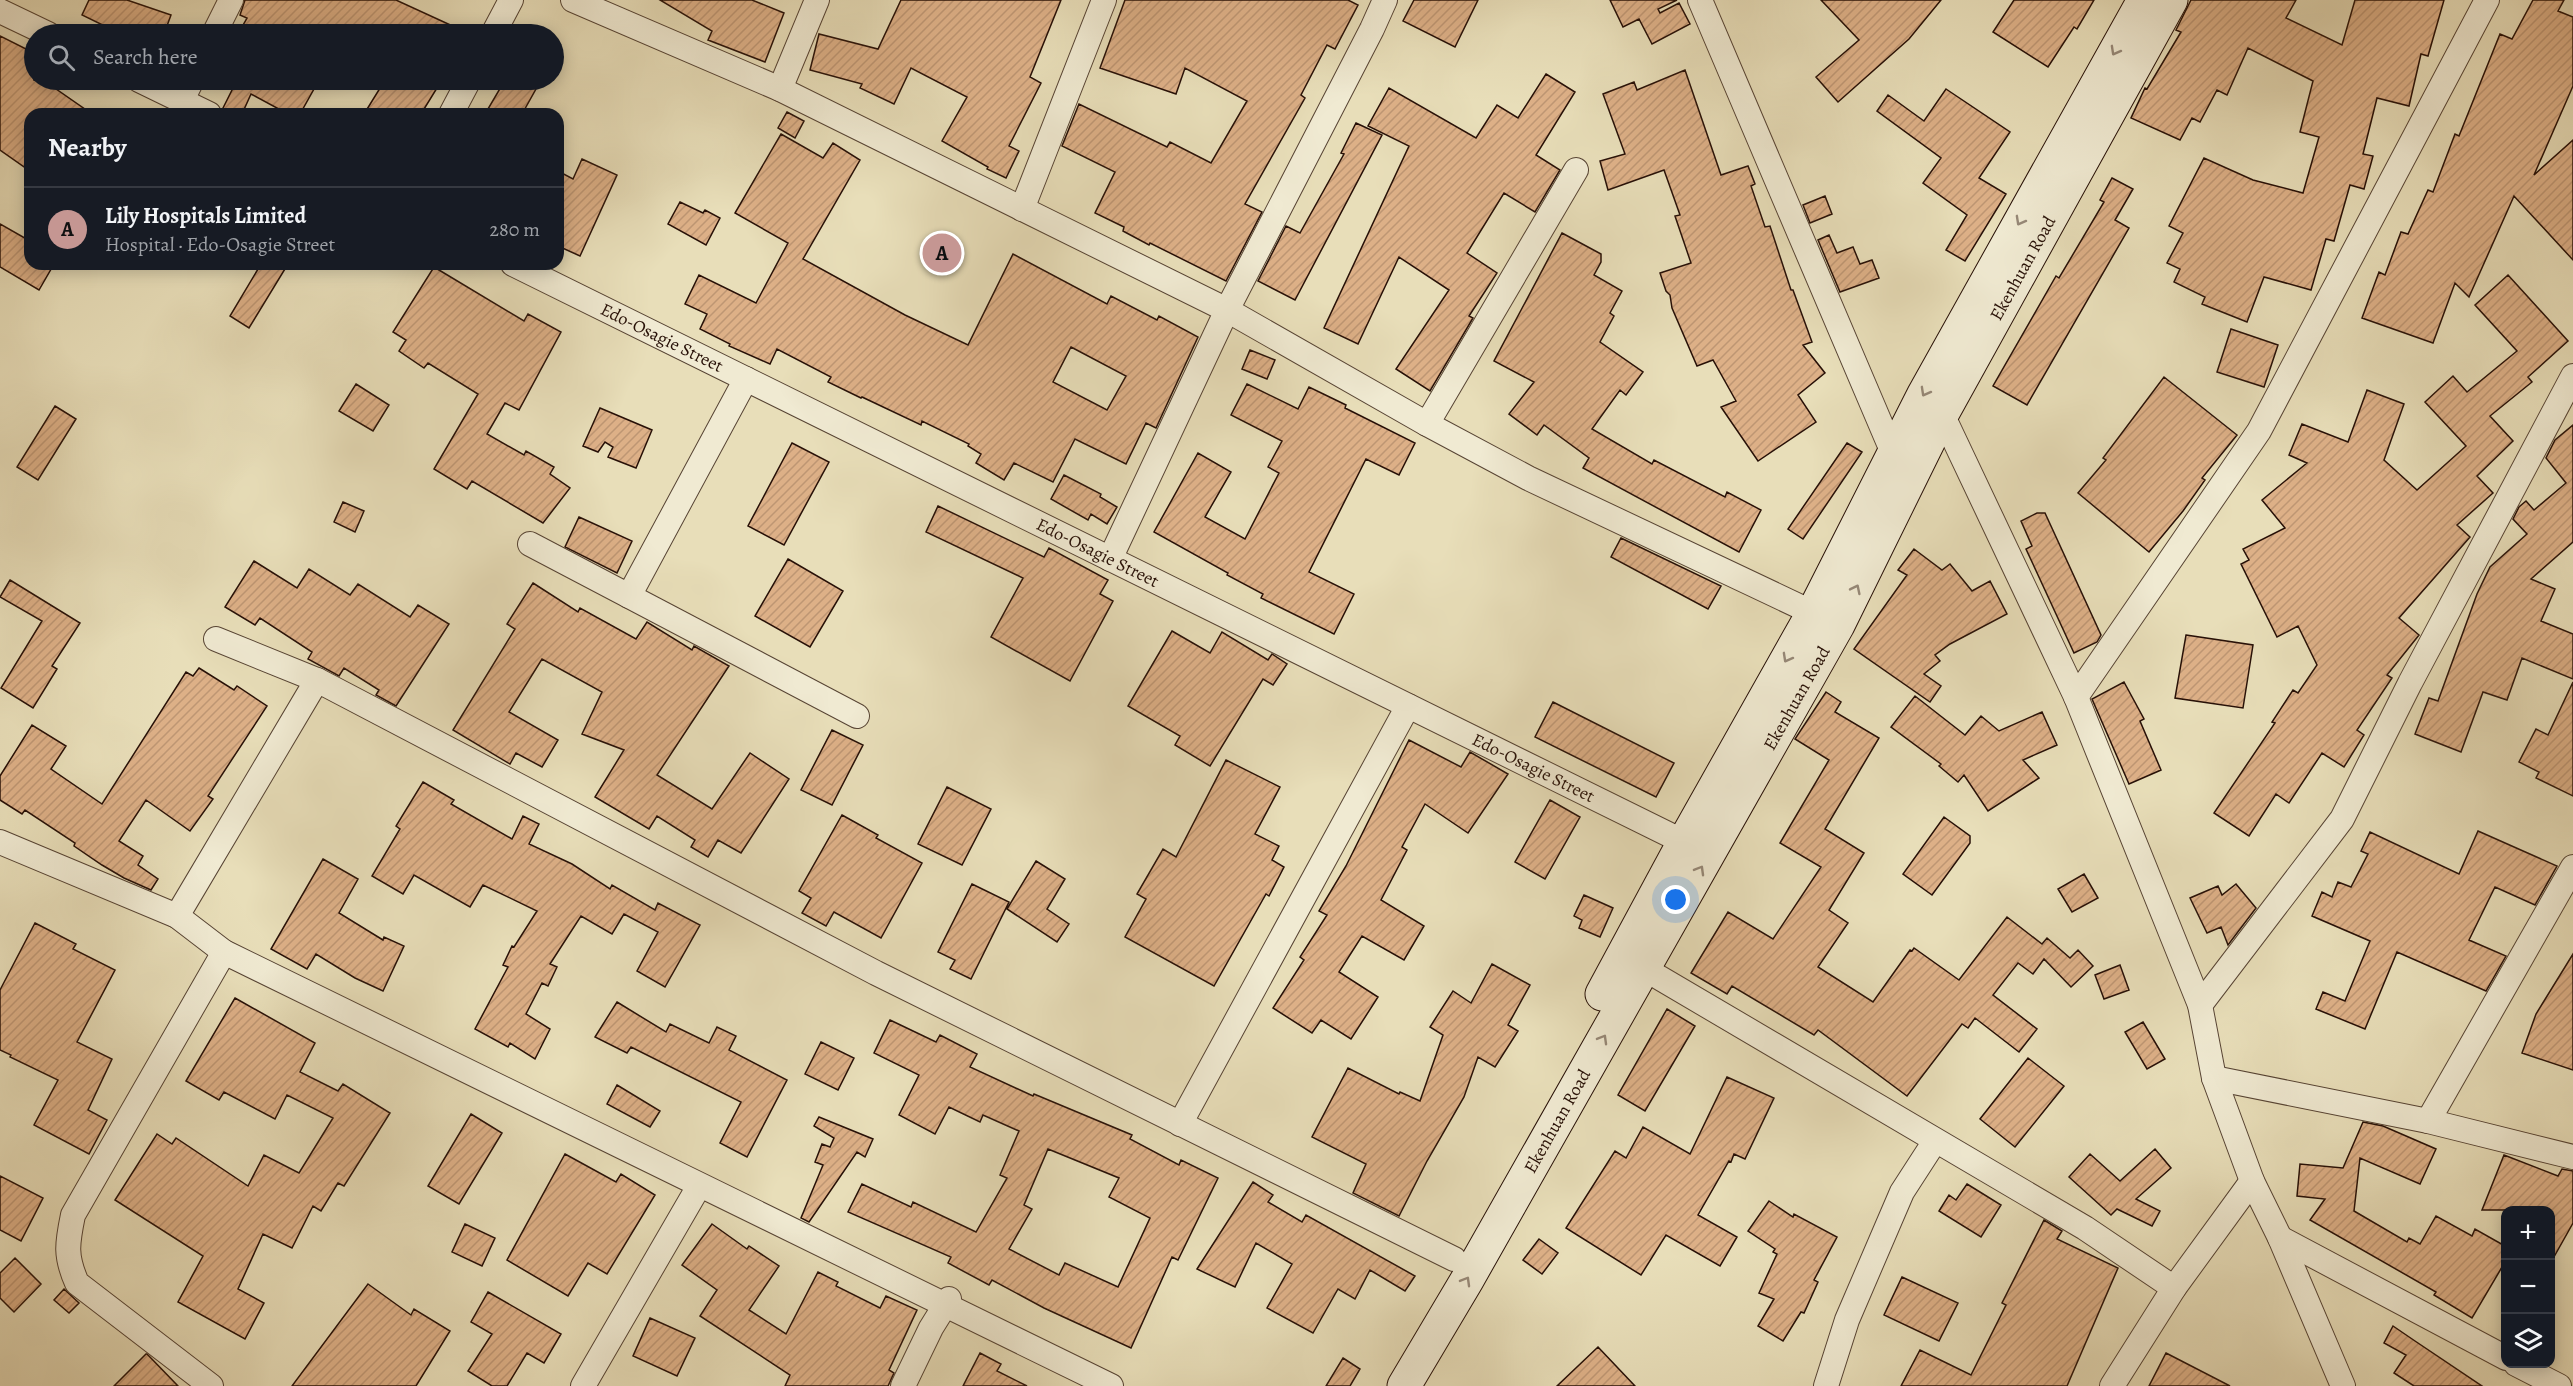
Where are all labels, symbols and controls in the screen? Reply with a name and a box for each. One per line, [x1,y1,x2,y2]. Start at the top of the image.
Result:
search box [24,24,564,90]
icon: search [45,41,78,74]
text: Search here [93,42,198,72]
one-way arrow [2111,45,2122,55]
text: Nearby [48,130,127,165]
text: Lily Hospitals Limited [105,201,306,231]
street label: Ekenhuan Road [1984,211,2061,325]
one-way arrow [2016,215,2027,226]
text: A [61,216,74,243]
text: 280 m [490,216,540,243]
pin: A [922,230,962,276]
text: Hospital · Edo-Osagie Street [105,231,335,258]
street label: Edo-Osagie Street [597,297,727,378]
one-way arrow [1921,386,1932,396]
street label: Edo-Osagie Street [1032,512,1163,593]
one-way arrow [1848,584,1860,595]
street label: Ekenhuan Road [1758,642,1836,755]
one-way arrow [1783,652,1794,662]
street label: Edo-Osagie Street [1468,727,1599,808]
one-way arrow [1693,866,1705,876]
your location [1661,885,1690,914]
one-way arrow [1596,1035,1607,1045]
street label: Ekenhuan Road [1518,1064,1596,1177]
map controls [2501,1206,2555,1368]
button: + [2501,1206,2555,1260]
button: − [2501,1260,2555,1314]
one-way arrow [1458,1277,1470,1288]
button: layers [2501,1314,2555,1368]

